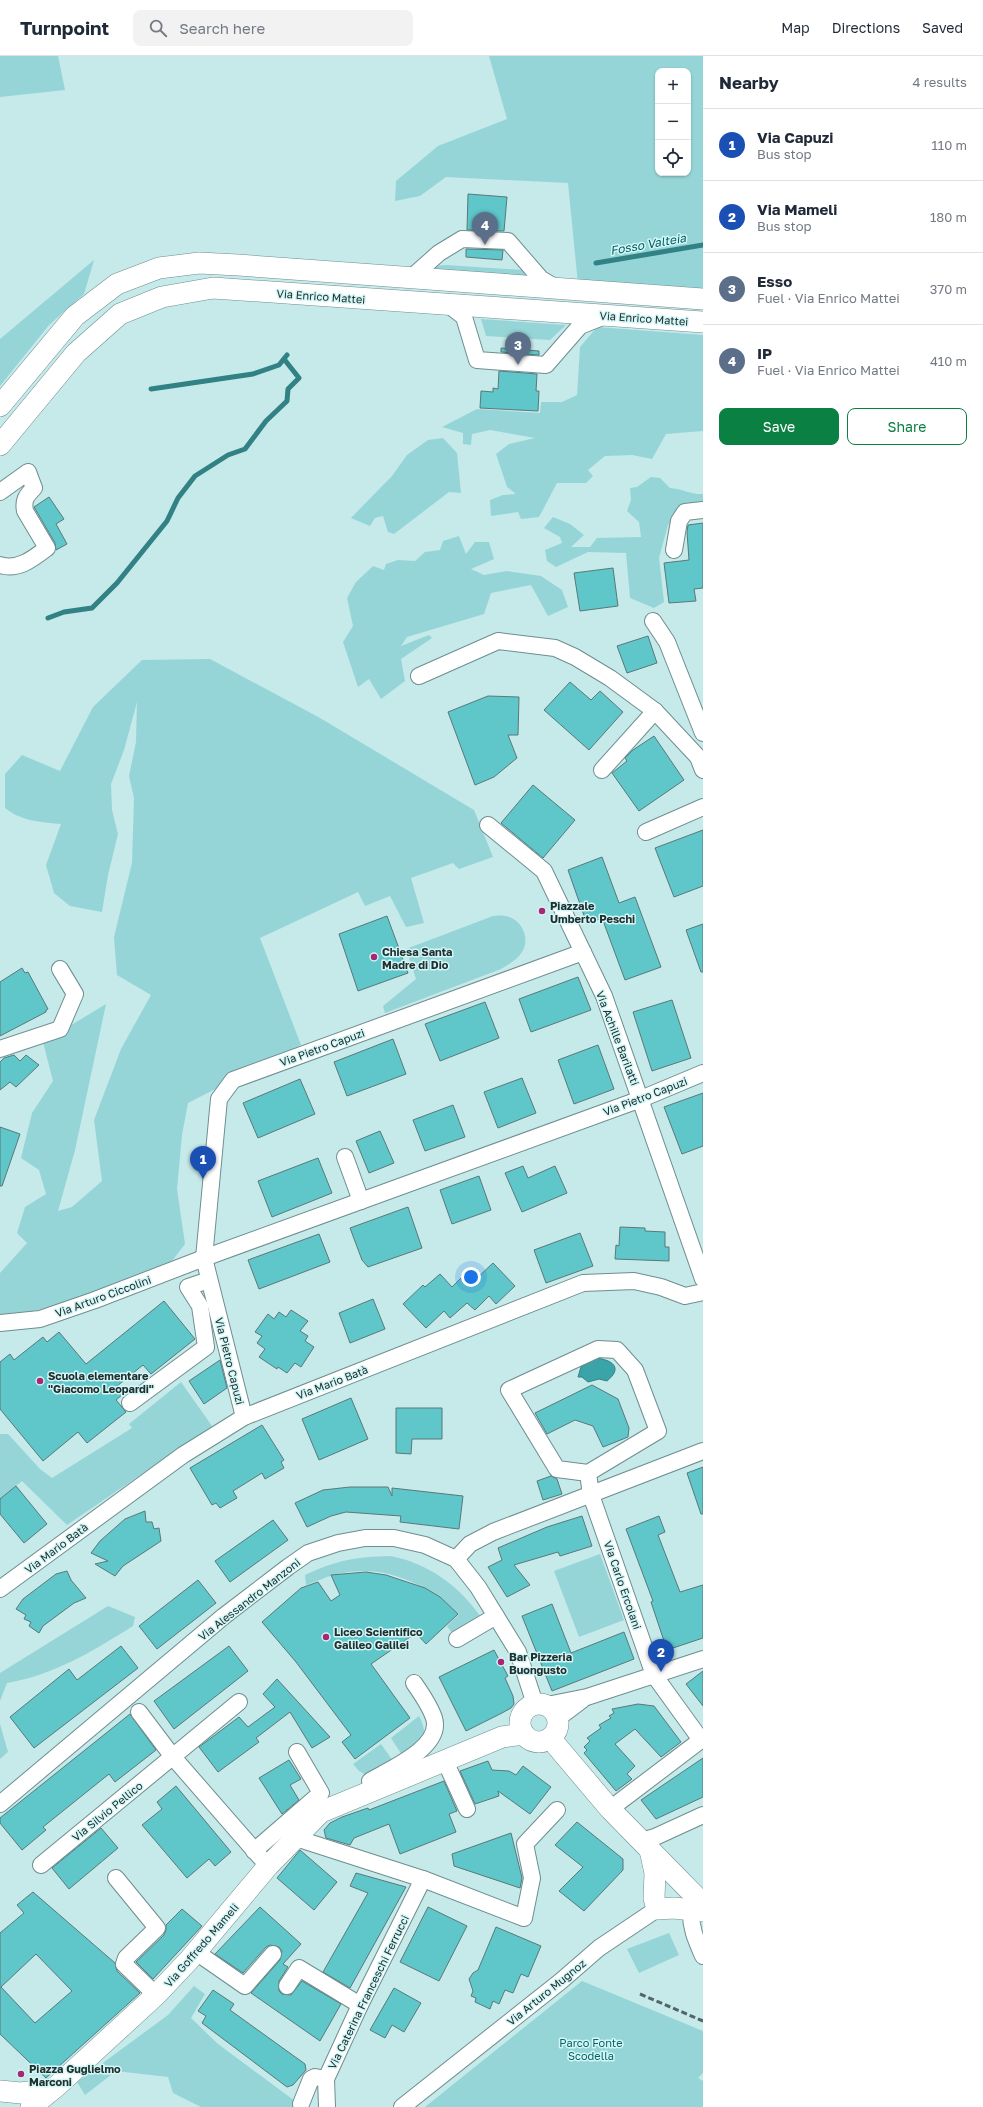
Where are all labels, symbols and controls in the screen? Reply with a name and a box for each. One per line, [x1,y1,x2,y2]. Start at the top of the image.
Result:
search box [133,10,413,46]
text: Turnpoint [20,16,109,39]
icon: search [147,17,169,39]
text: Search here [179,19,265,37]
text: Map [781,19,810,36]
text: Directions [832,19,900,36]
text: Saved [922,19,963,36]
map controls [655,68,691,176]
button: + [655,68,691,104]
text: Nearby [719,72,779,93]
text: 4 results [913,74,967,90]
button: − [655,104,691,140]
text: Via Capuzi [757,128,833,146]
text: 1 [729,137,735,153]
text: 110 m [932,137,967,153]
button: locate [655,140,691,176]
text: Bus stop [757,146,812,162]
text: Via Mameli [757,200,837,218]
text: 2 [728,209,736,225]
text: 180 m [930,209,967,225]
pin: 4 [472,212,498,245]
text: Bus stop [757,218,812,234]
water label: Fosso Valteia [609,230,688,258]
text: Esso [757,272,792,290]
text: 3 [728,281,736,297]
text: 370 m [930,281,967,297]
street label: Via Enrico Mattei [276,286,366,306]
text: Fuel · Via Enrico Mattei [757,290,900,306]
street label: Via Enrico Mattei [599,308,689,328]
pin: 3 [505,332,531,365]
text: IP [757,344,772,362]
text: 4 [728,353,736,369]
text: 410 m [930,353,967,369]
text: Fuel · Via Enrico Mattei [757,362,900,378]
button: Save [719,408,839,445]
button: Share [847,408,967,445]
place label: Piazzale Umberto Peschi [550,899,635,925]
marker: Piazzale Umberto Peschi [537,906,547,916]
place label: Chiesa Santa Madre di Dio [382,945,452,971]
marker: Chiesa Santa Madre di Dio [369,952,379,962]
street label: Via Achille Barilatti [594,989,642,1087]
street label: Via Pietro Capuzi [278,1026,366,1068]
street label: Via Pietro Capuzi [601,1074,689,1118]
pin: 1 [190,1146,216,1179]
your location [461,1267,481,1287]
street label: Via Arturo Ciccolini [53,1273,153,1319]
street label: Via Pietro Capuzi [213,1316,247,1406]
street label: Via Mario Batà [294,1362,370,1402]
place label: Scuola elementare "Giacomo Leopardi" [48,1369,154,1395]
marker: Scuola elementare "Giacomo Leopardi" [35,1376,45,1386]
street label: Via Mario Batà [22,1520,90,1576]
street label: Via Carlo Ercolani [602,1539,644,1631]
street label: Via Alessandro Manzoni [196,1555,302,1643]
place label: Liceo Scientifico Galileo Galilei [334,1625,423,1651]
marker: Liceo Scientifico Galileo Galilei [321,1632,331,1642]
pin: 2 [648,1639,674,1672]
place label: Bar Pizzeria Buongusto [509,1650,572,1676]
marker: Bar Pizzeria Buongusto [496,1657,506,1667]
street label: Via Silvio Pellico [69,1778,145,1843]
street label: Via Goffredo Mameli [161,1900,241,1989]
street label: Via Caterina Franceschi Ferrucci [325,1913,411,2071]
street label: Via Arturo Mugnoz [504,1956,588,2028]
park label: Parco Fonte Scodella [559,2036,623,2062]
place label: Piazza Guglielmo Marconi [29,2062,121,2088]
marker: Piazza Guglielmo Marconi [16,2069,26,2079]

